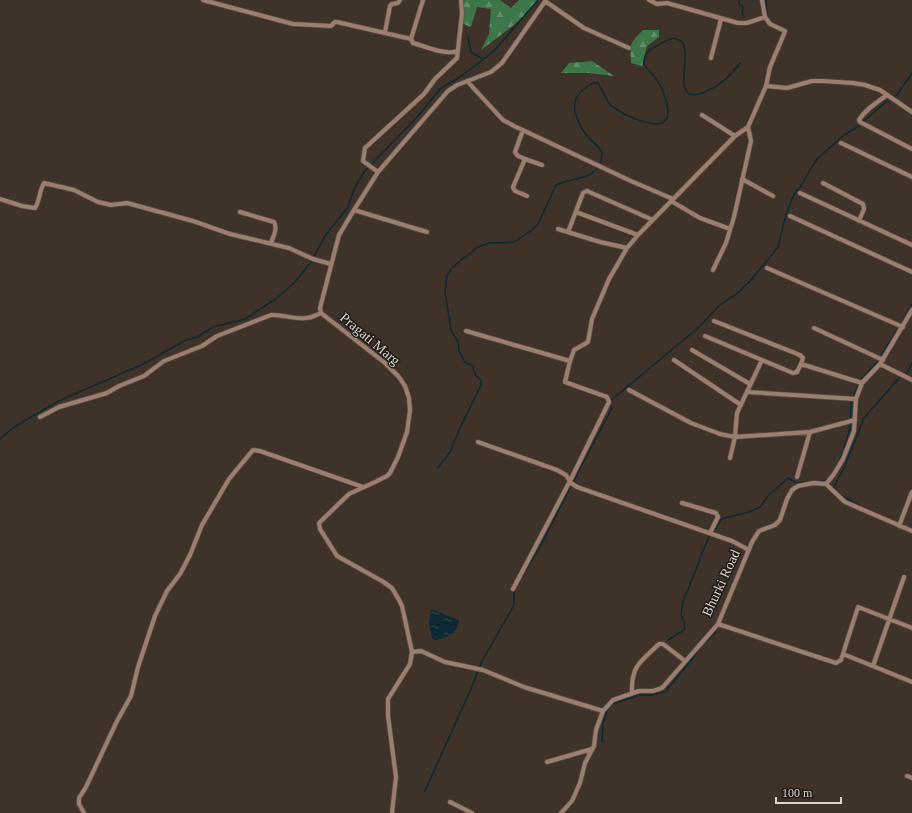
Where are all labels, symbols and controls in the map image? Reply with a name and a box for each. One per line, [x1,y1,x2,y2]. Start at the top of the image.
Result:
street label: Pragati Marg [337,310,403,368]
street label: Bhurki Road [699,547,743,619]
scale bar [776,779,841,805]
text: 100 m [782,786,813,800]

